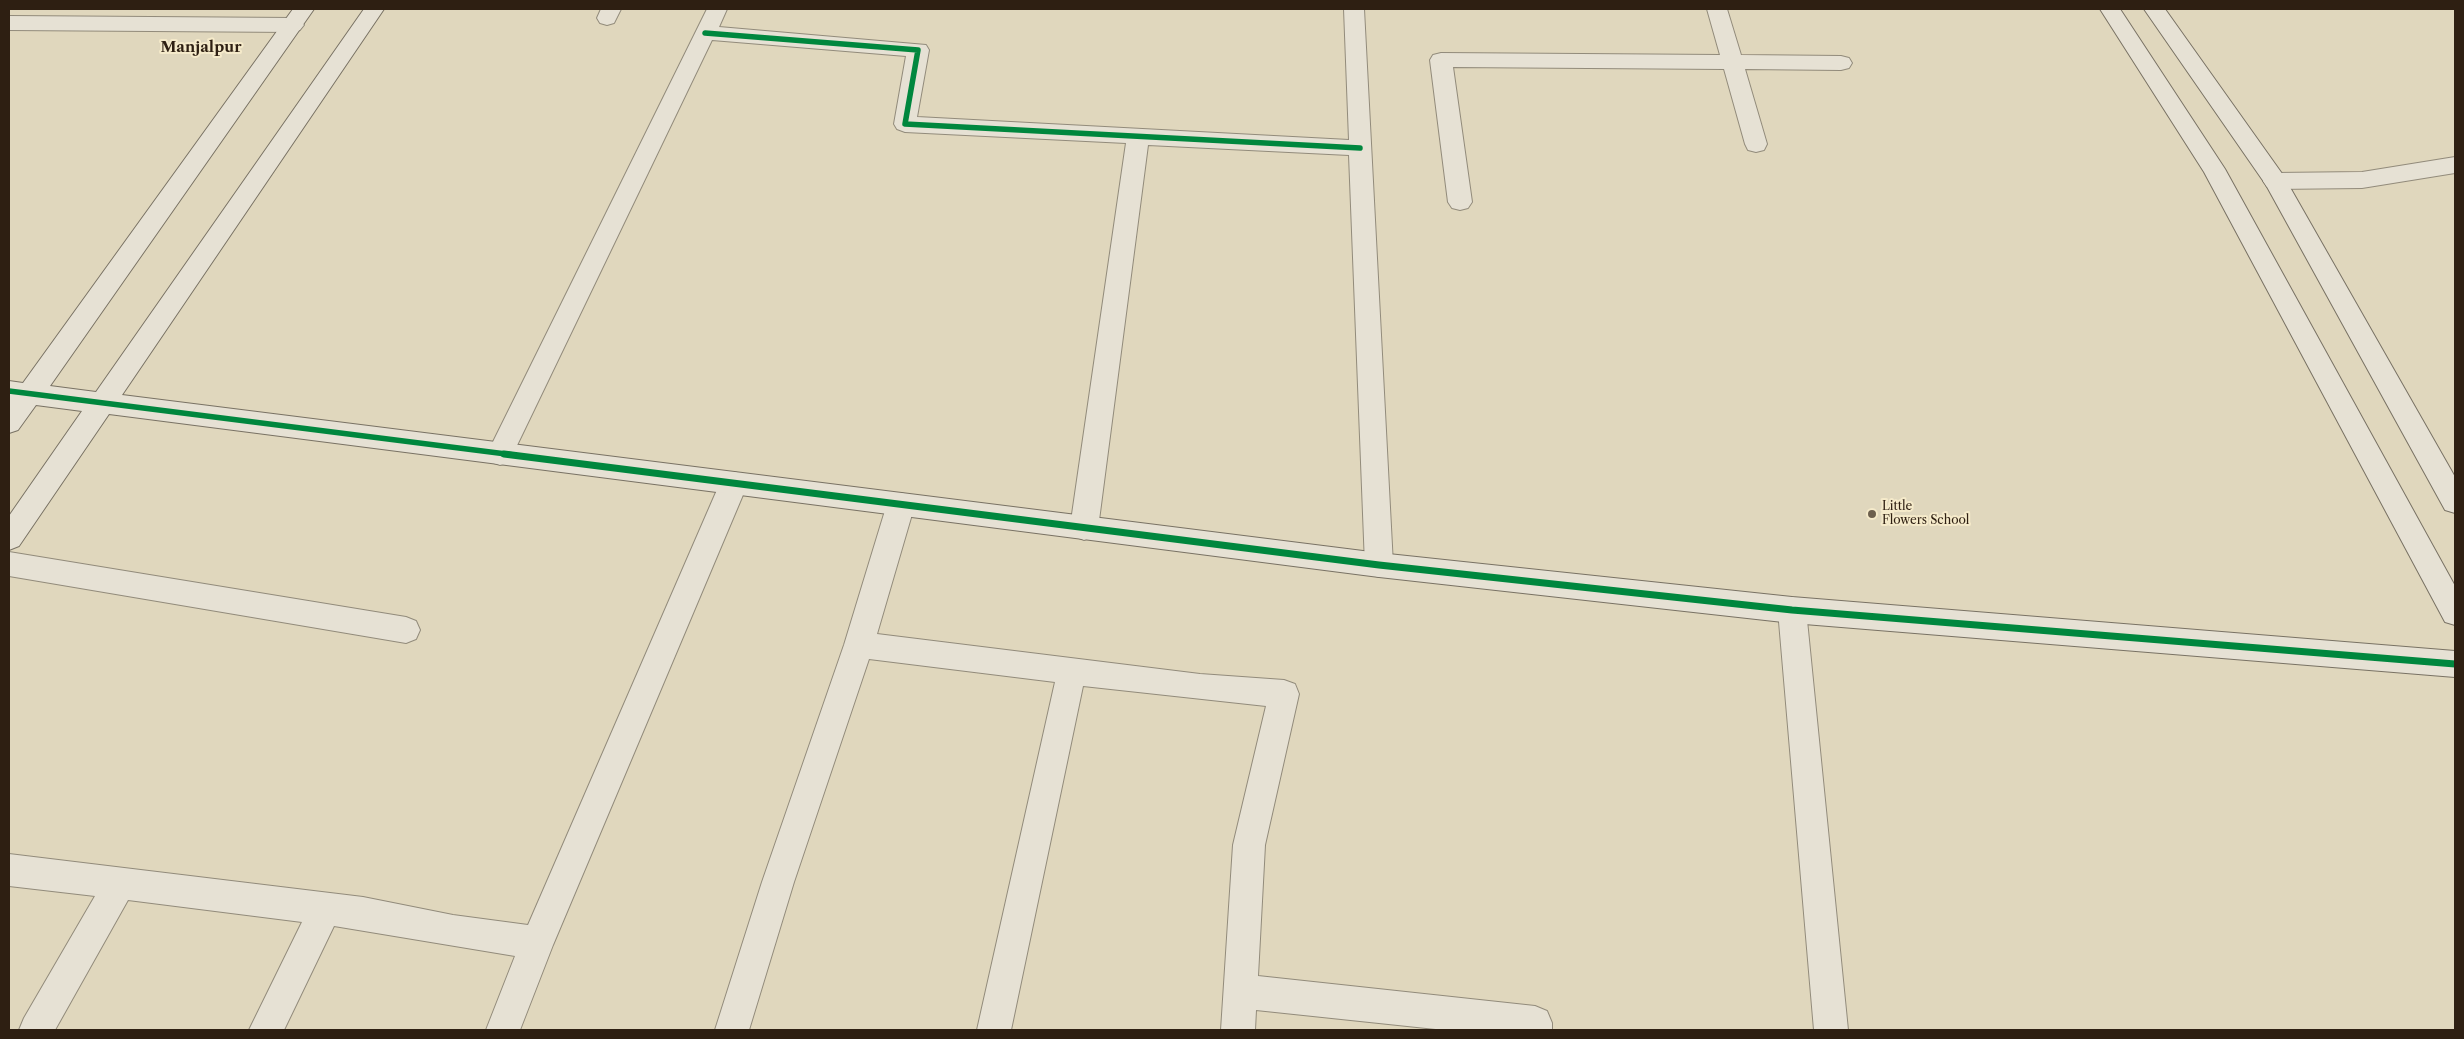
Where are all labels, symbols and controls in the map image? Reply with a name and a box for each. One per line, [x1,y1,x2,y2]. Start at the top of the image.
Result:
district label: Manjalpur [161,39,241,57]
place label: Little Flowers School [1882,500,1969,528]
marker: Little Flowers School [1866,508,1878,520]

